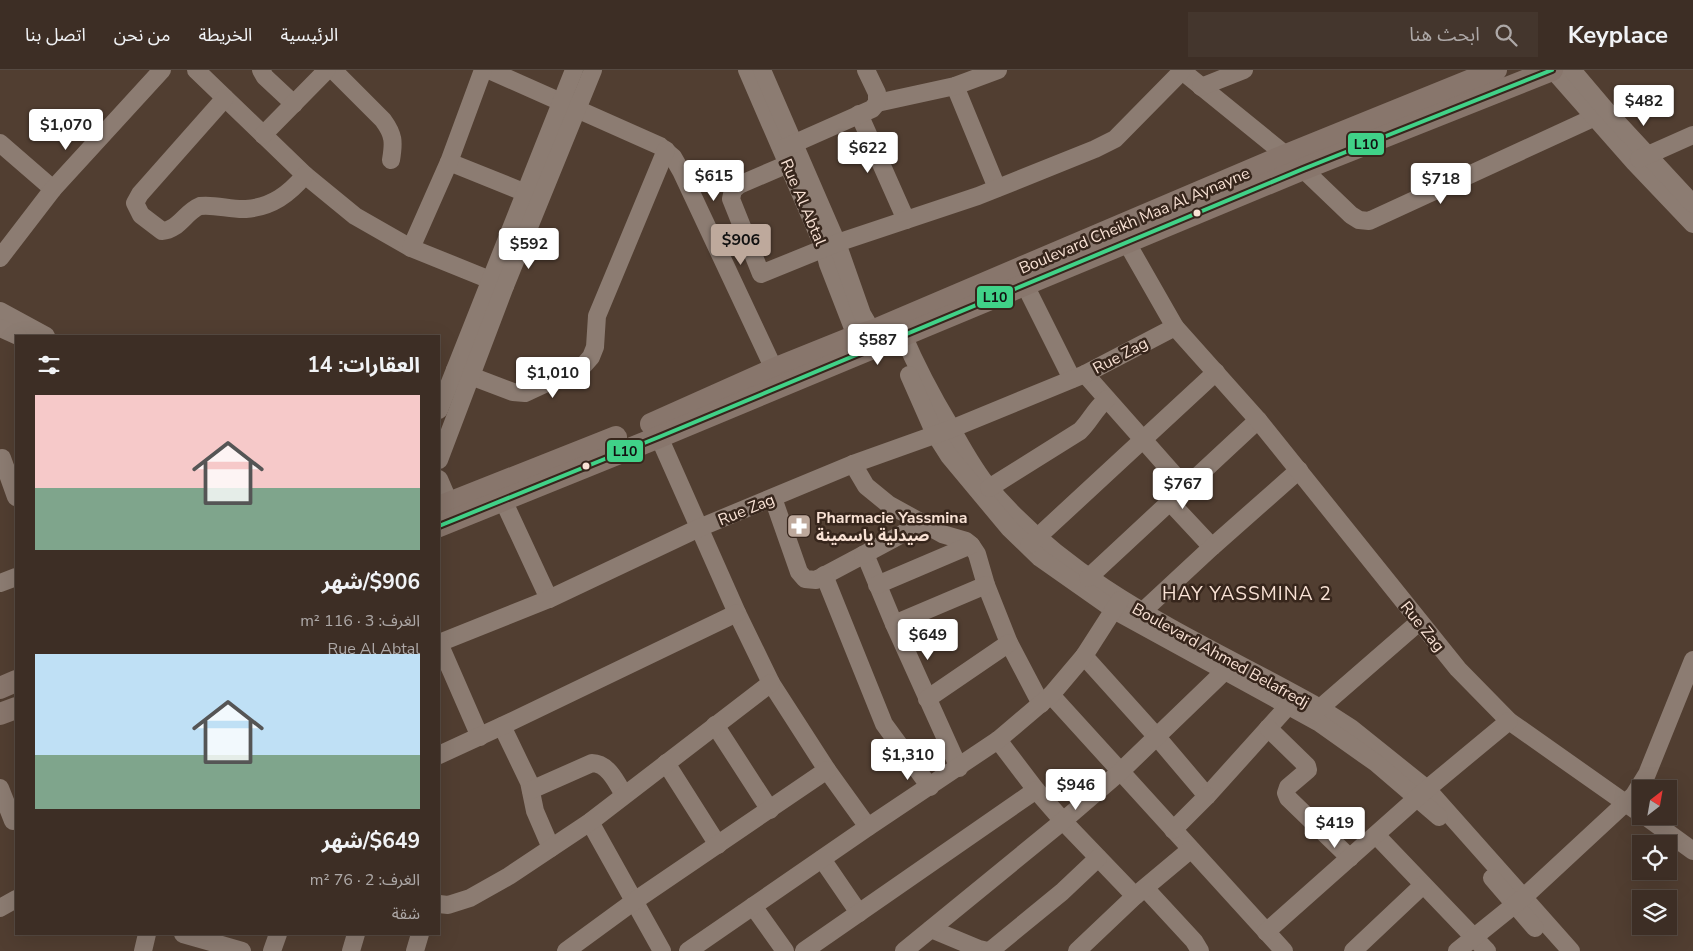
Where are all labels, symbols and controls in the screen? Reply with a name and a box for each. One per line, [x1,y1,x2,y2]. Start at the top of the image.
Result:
search box [1188,12,1538,57]
text: Keyplace [1568,19,1668,51]
icon: search [1492,21,1520,49]
text: ابحث هنا [1409,22,1480,48]
text: اتصل بنا [25,23,86,47]
text: من نحن [114,23,170,47]
text: الخريطة [198,23,252,47]
text: الرئيسية [280,23,338,47]
pin: $482 [1614,85,1674,127]
text: $482 [1625,90,1663,112]
pin: $1,070 [25,108,107,151]
text: $1,070 [40,114,92,136]
pin: $622 [838,132,898,174]
line badge: L10 [1347,132,1385,156]
text: L10 [1354,135,1378,154]
text: $622 [849,137,887,159]
street label: Rue Al Abtal [775,155,831,250]
pin: $615 [684,160,744,202]
street label: Boulevard Cheikh Maa Al Aynayne [1016,162,1253,280]
pin: $718 [1411,162,1471,205]
text: $615 [695,165,733,187]
text: $718 [1422,168,1460,190]
unlabelled marker [1192,208,1202,218]
pin: $906 [711,224,771,266]
pin: $592 [499,228,559,270]
text: $906 [722,229,760,251]
text: $592 [510,233,548,255]
line badge: L10 [976,285,1014,309]
text: L10 [983,288,1007,307]
pin: $587 [848,324,908,366]
text: $587 [859,329,897,351]
street label: Rue Zag [1089,332,1152,380]
icon: filters [35,351,63,379]
text: العقارات: 14 [307,351,420,379]
pin: $1,010 [512,356,594,399]
text: $1,010 [527,362,579,384]
icon: home [183,428,273,518]
line badge: L10 [606,439,644,463]
text: L10 [613,442,637,461]
unlabelled marker [581,461,591,471]
pin: $767 [1153,468,1213,510]
text: $767 [1164,473,1202,495]
street label: Rue Zag [715,489,778,531]
place label: Pharmacie Yassmina صيدلية ياسمينة [816,507,967,547]
pharmacy icon: Pharmacie Yassmina صيدلية ياسمينة [786,513,812,539]
text: $906/شهر [322,568,420,596]
district label: HAY YASSMINA 2 [1162,581,1332,607]
street label: Rue Zag [1395,597,1449,657]
street label: Boulevard Ahmed Belafredj [1128,598,1313,714]
text: الغرف: 3 · 116 m² [300,610,420,632]
pin: $649 [898,618,958,661]
text: $649 [909,624,947,646]
text: Rue Al Abtal [327,638,420,660]
icon: home [183,687,273,777]
pin: $1,310 [867,738,949,781]
text: $1,310 [882,744,934,766]
pin: $946 [1046,768,1106,811]
text: $946 [1057,774,1095,796]
north arrow [1632,780,1678,825]
map controls [1632,780,1677,935]
pin: $419 [1305,806,1365,849]
text: $419 [1316,812,1354,834]
text: $649/شهر [322,827,420,855]
button: locate [1632,835,1677,880]
text: الغرف: 2 · 76 m² [310,869,420,891]
button: layers [1632,890,1677,935]
text: شقة [392,903,420,925]

